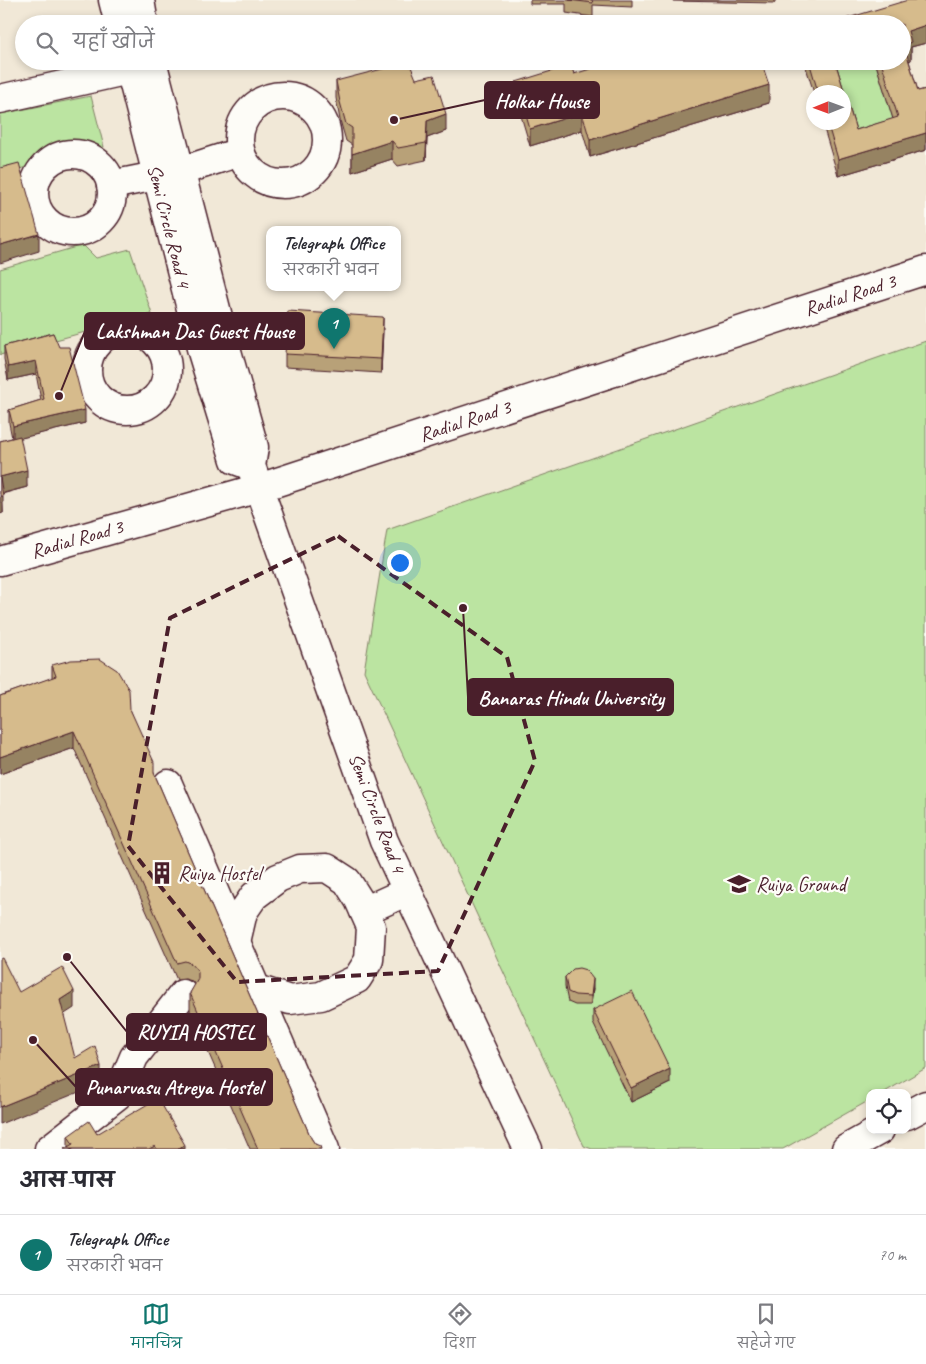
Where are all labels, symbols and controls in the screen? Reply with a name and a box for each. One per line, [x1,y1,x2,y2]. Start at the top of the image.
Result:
search box [15,15,911,70]
icon: search [33,29,61,57]
text: यहाँ खोजें [73,30,154,54]
callout: Holkar House [485,82,599,118]
north arrow [806,85,851,130]
text: Holkar House [495,88,591,114]
street label: Semi Circle Road 4 [142,162,197,292]
popup [266,226,401,291]
text: Telegraph Office [283,231,384,255]
text: सरकारी भवन [283,260,378,280]
street label: Radial Road 3 [801,268,901,322]
pin: 1 [318,308,350,349]
callout: Lakshman Das Guest House [85,313,304,349]
text: Lakshman Das Guest House [96,318,296,344]
street label: Radial Road 3 [416,394,516,448]
street label: Radial Road 3 [28,513,128,564]
your location [387,550,413,576]
callout: Banaras Hindu University [468,679,673,715]
text: Banaras Hindu University [478,685,666,712]
street label: Semi Circle Road 4 [343,750,412,878]
building icon: Ruiya Hostel [149,860,175,886]
place label: Ruiya Hostel [178,861,264,886]
school or university icon: Ruiya Ground [726,871,752,897]
place label: Ruiya Ground [756,872,849,897]
callout: RUYIA HOSTEL [127,1014,266,1050]
text: RUYIA HOSTEL [137,1019,256,1045]
callout: Punarvasu Atreya Hostel [76,1069,272,1105]
text: Punarvasu Atreya Hostel [86,1074,267,1100]
map controls [866,1089,911,1134]
button: locate [866,1089,911,1134]
text: आस-पास [20,1167,114,1193]
text: Telegraph Office [67,1227,168,1251]
text: 1 [32,1245,40,1265]
text: 70 m [879,1245,906,1265]
text: सरकारी भवन [67,1256,162,1276]
tab: मानचित्र [131,1300,182,1359]
tab: दिशा [444,1300,476,1359]
tab: सहेजे गए [737,1300,795,1359]

